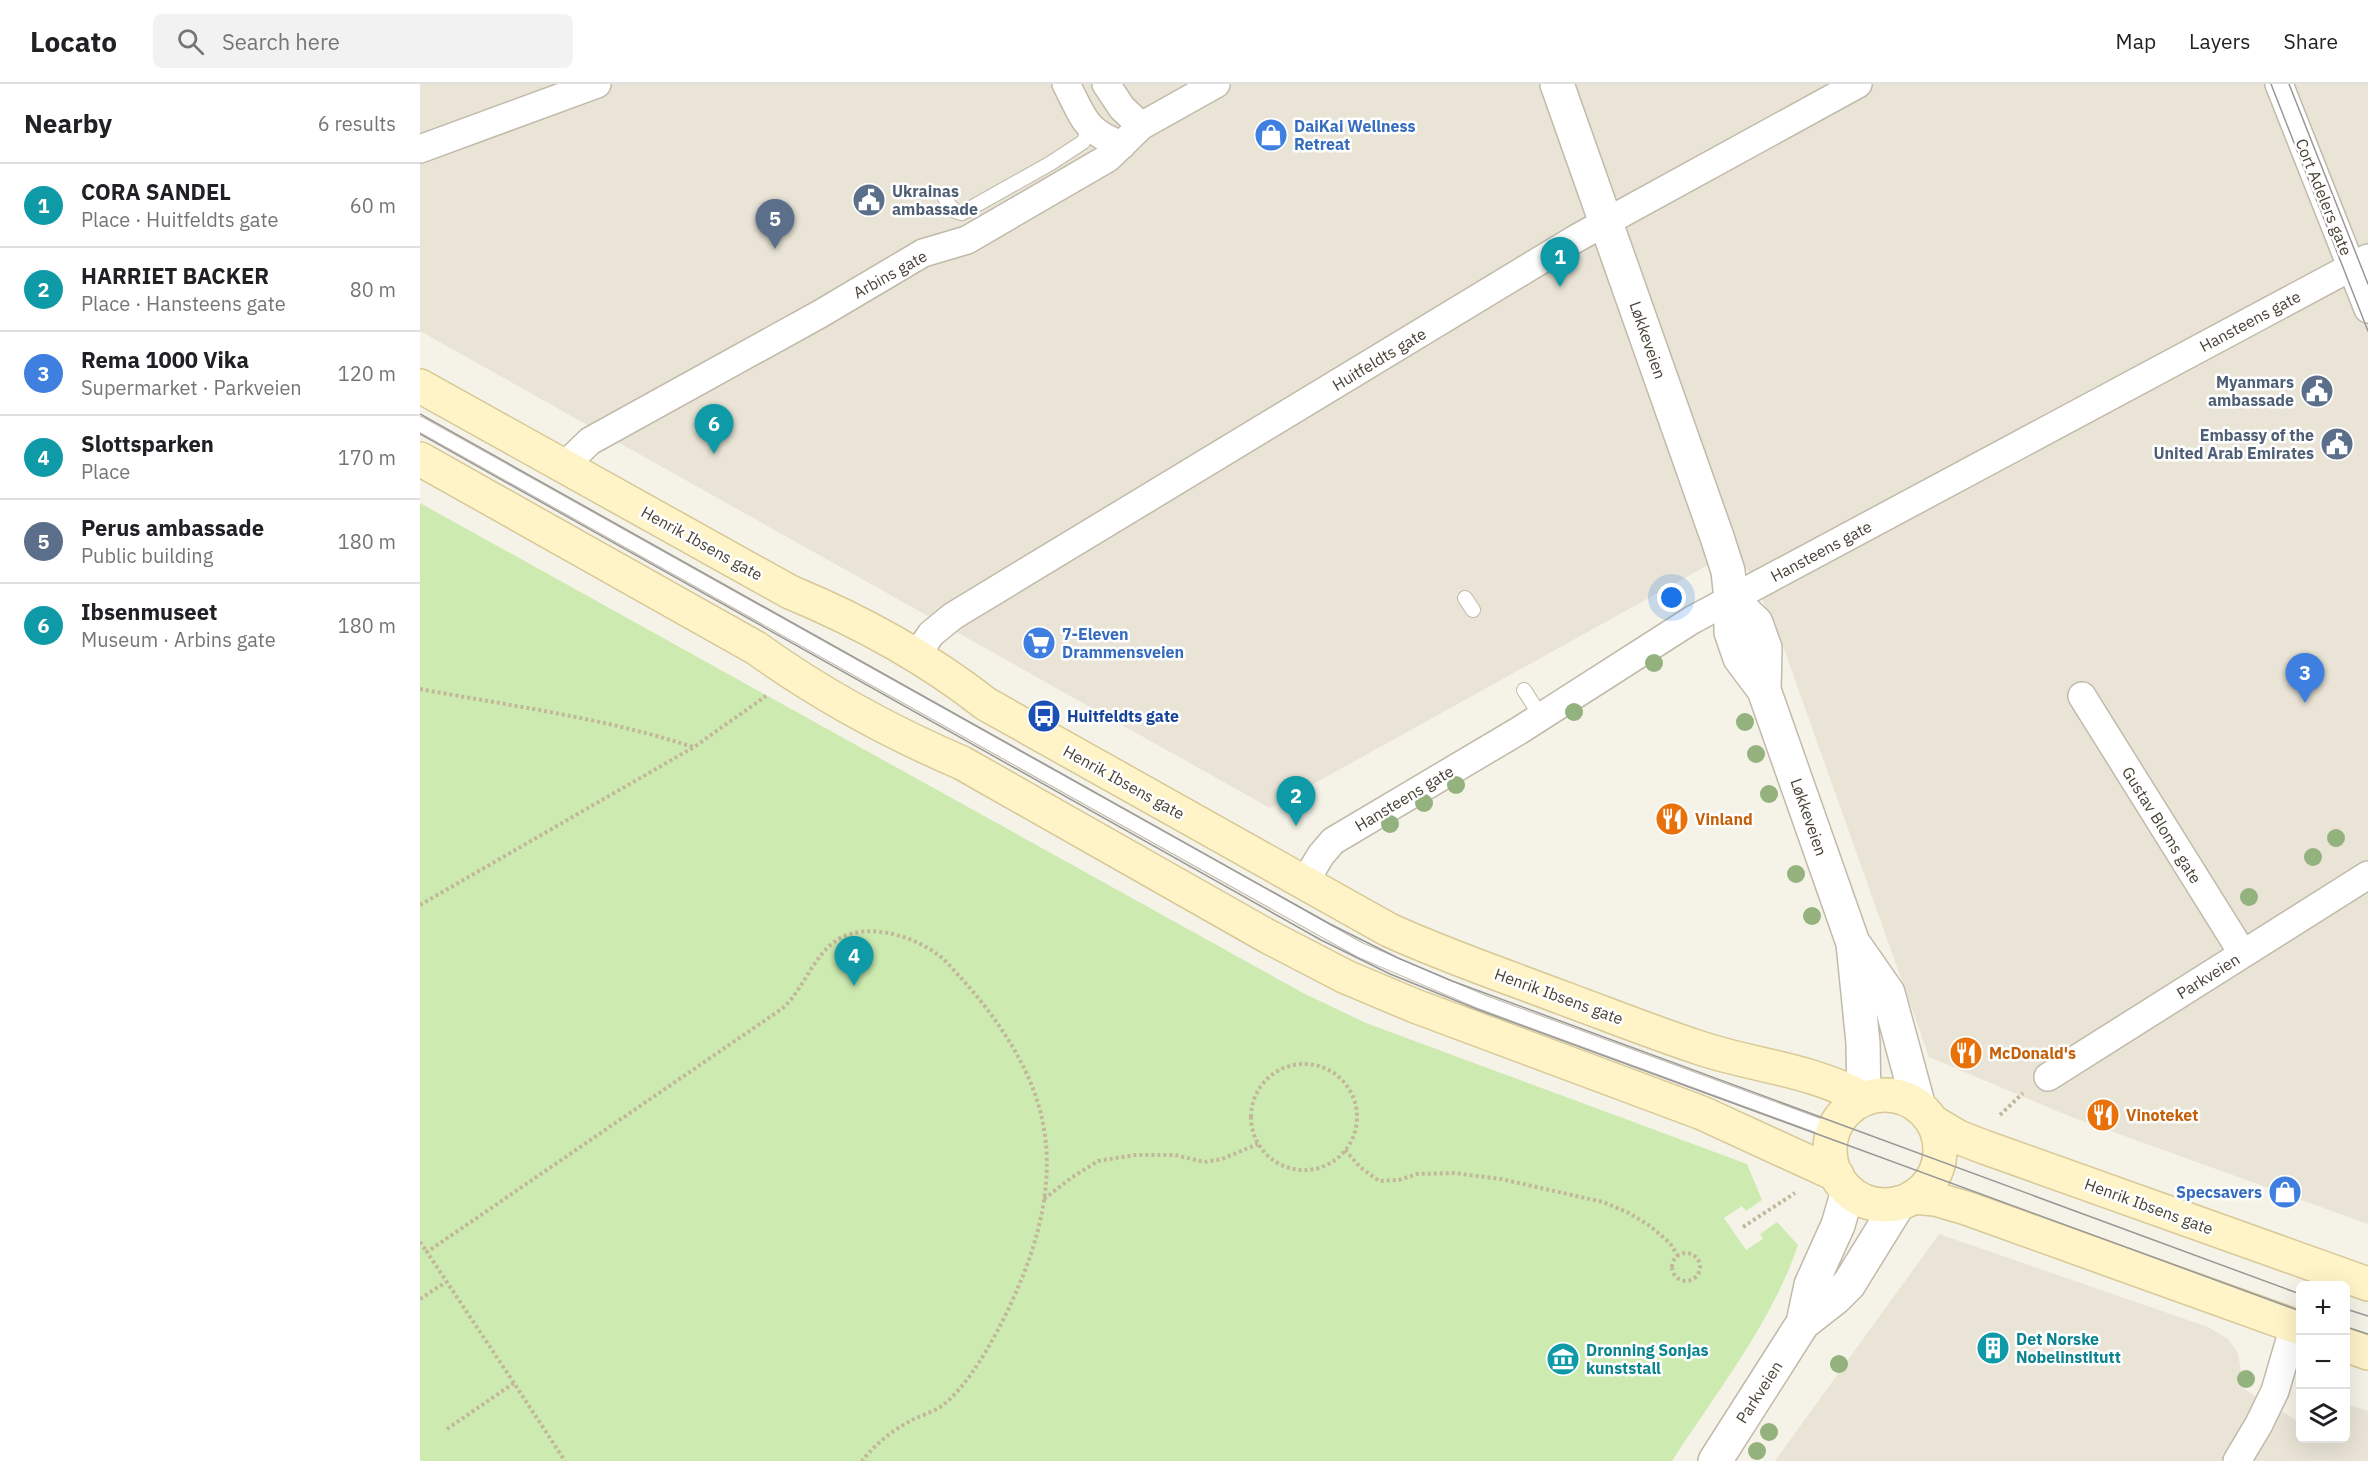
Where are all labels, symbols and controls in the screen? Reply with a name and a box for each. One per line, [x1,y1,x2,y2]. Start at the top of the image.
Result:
search box [153,14,573,68]
text: Locato [30,23,117,60]
icon: search [174,25,207,58]
text: Search here [222,27,340,56]
text: Map [2116,27,2156,55]
text: Layers [2189,27,2251,55]
text: Share [2284,27,2338,55]
text: Nearby [24,106,112,140]
text: 6 results [318,110,396,137]
place label: DaiKai Wellness Retreat [1294,116,1416,154]
shop icon: DaiKai Wellness Retreat [1253,117,1289,153]
street label: Cort Adelers gate [2291,136,2357,259]
text: CORA SANDEL [81,177,231,206]
place label: Ukrainas ambassade [892,181,978,219]
public building icon: Ukrainas ambassade [851,182,887,218]
text: 1 [38,192,50,219]
text: 60 m [350,192,396,219]
pin: 5 [756,200,794,249]
text: Place · Huitfeldts gate [81,206,278,233]
pin: 1 [1540,238,1580,287]
street label: Arbins gate [850,245,931,302]
text: HARRIET BACKER [81,261,269,290]
text: 2 [38,276,50,303]
text: 80 m [350,276,396,303]
street label: Hansteens gate [2196,286,2304,356]
text: Place · Hansteens gate [81,290,286,317]
street label: Løkkeveien [1625,299,1671,381]
street label: Huitfeldts gate [1328,323,1430,395]
text: Rema 1000 Vika [81,345,249,374]
text: 3 [38,360,50,387]
text: 120 m [338,360,396,387]
place label: Myanmars ambassade [2208,372,2294,410]
public building icon: Myanmars ambassade [2299,373,2335,409]
text: Supermarket · Parkveien [81,374,302,401]
pin: 6 [694,404,734,454]
place label: Embassy of the United Arab Emirates [2153,425,2314,463]
public building icon: Embassy of the United Arab Emirates [2319,426,2355,462]
text: Slottsparken [81,429,214,458]
text: 4 [38,444,50,471]
text: 170 m [338,444,396,471]
text: Place [81,458,130,485]
street label: Henrik Ibsens gate [638,501,766,585]
text: Perus ambassade [81,513,264,542]
street label: Hansteens gate [1767,516,1875,586]
text: 5 [38,528,50,555]
text: 180 m [338,528,396,555]
text: Public building [81,542,213,569]
your location [1657,583,1686,612]
text: Ibsenmuseet [81,597,217,626]
text: 6 [38,612,50,639]
text: 180 m [338,612,396,639]
place label: 7-Eleven Drammensveien [1062,624,1184,662]
supermarket icon: 7-Eleven Drammensveien [1021,625,1057,661]
text: Museum · Arbins gate [81,626,276,653]
pin: 3 [2286,654,2324,703]
bus stop icon: Huitfeldts gate [1026,698,1062,734]
place label: Huitfeldts gate [1067,706,1179,726]
street label: Henrik Ibsens gate [1060,740,1188,824]
street label: Hansteens gate [1351,761,1457,835]
street label: Gustav Bloms gate [2118,763,2206,887]
pin: 2 [1276,776,1316,826]
street label: Løkkeveien [1786,776,1832,858]
restaurant icon: Vinland [1654,801,1690,837]
place label: Vinland [1695,809,1753,829]
pin: 4 [834,936,874,986]
street label: Parkveien [2173,949,2243,1003]
street label: Henrik Ibsens gate [1492,963,1626,1029]
restaurant icon: McDonald's [1948,1035,1984,1071]
place label: McDonald's [1989,1043,2076,1063]
restaurant icon: Vinoteket [2085,1097,2121,1133]
place label: Vinoteket [2126,1105,2198,1125]
street label: Henrik Ibsens gate [2082,1173,2216,1239]
shop icon: Specsavers [2267,1174,2303,1210]
place label: Specsavers [2176,1182,2262,1202]
map controls [2296,1281,2350,1443]
button: + [2296,1281,2350,1335]
place label: Det Norske Nobelinstitutt [2016,1329,2121,1367]
building icon: Det Norske Nobelinstitutt [1975,1330,2011,1366]
button: − [2296,1335,2350,1389]
place label: Dronning Sonjas kunststall [1586,1340,1709,1378]
museum icon: Dronning Sonjas kunststall [1545,1341,1581,1377]
street label: Parkveien [1731,1357,1787,1427]
button: layers [2296,1389,2350,1443]

